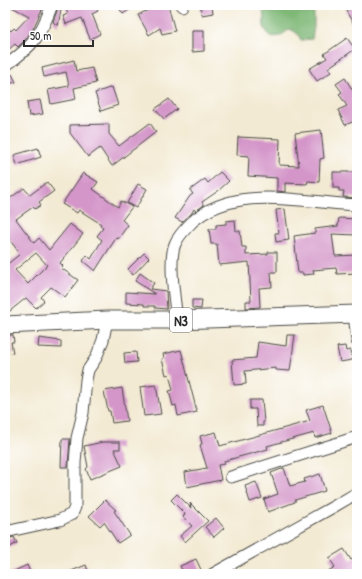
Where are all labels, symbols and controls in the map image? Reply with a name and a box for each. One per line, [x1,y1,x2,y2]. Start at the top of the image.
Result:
scale bar [24,22,93,48]
text: 50 m [30,27,51,44]
road number: N3 [170,308,192,332]

